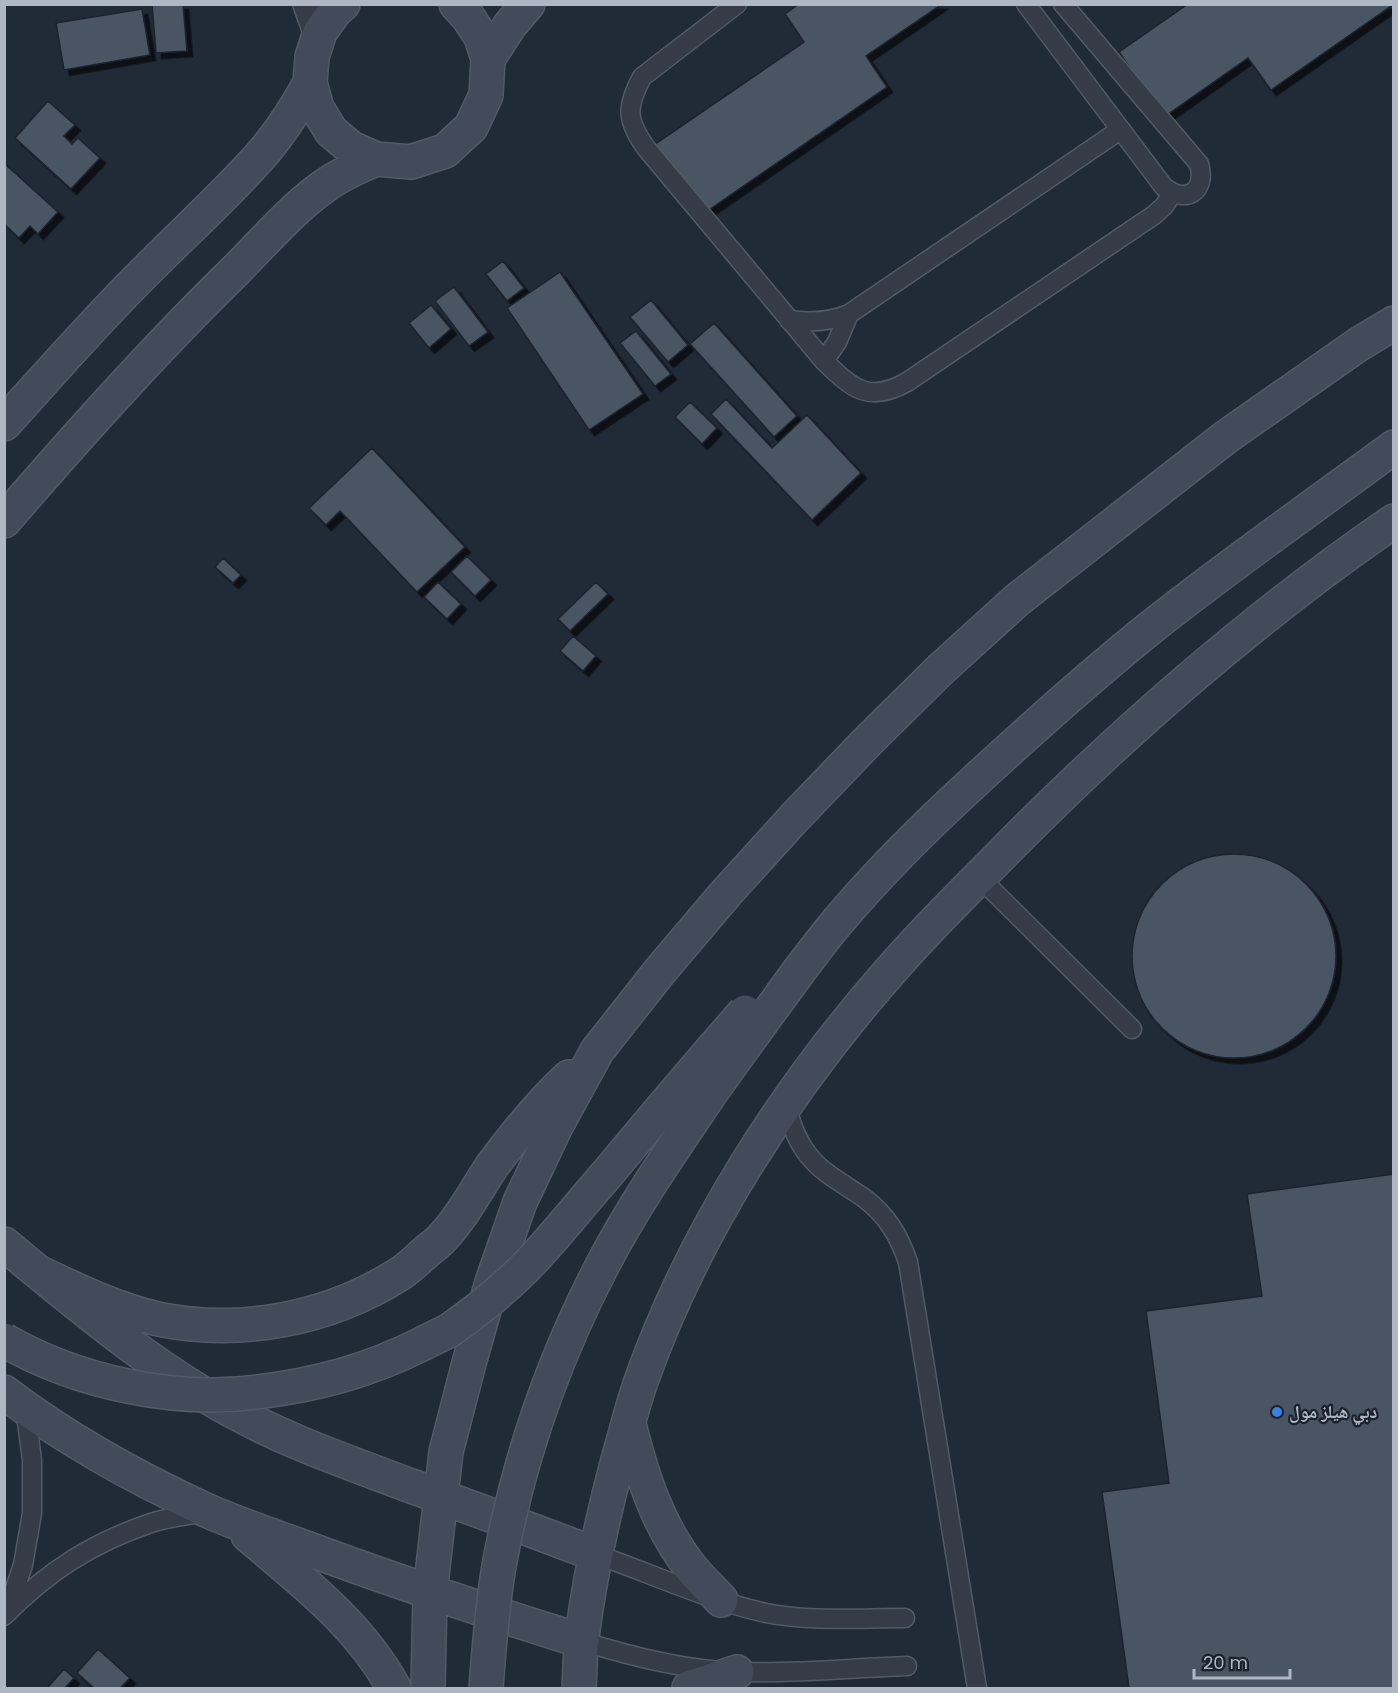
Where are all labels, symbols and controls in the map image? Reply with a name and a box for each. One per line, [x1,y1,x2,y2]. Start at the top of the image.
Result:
place label: دبي هيلز مول [1289,1399,1378,1426]
marker: دبي هيلز مول [1270,1405,1284,1419]
scale bar [1194,1642,1290,1680]
text: 20 m [1203,1650,1248,1675]

